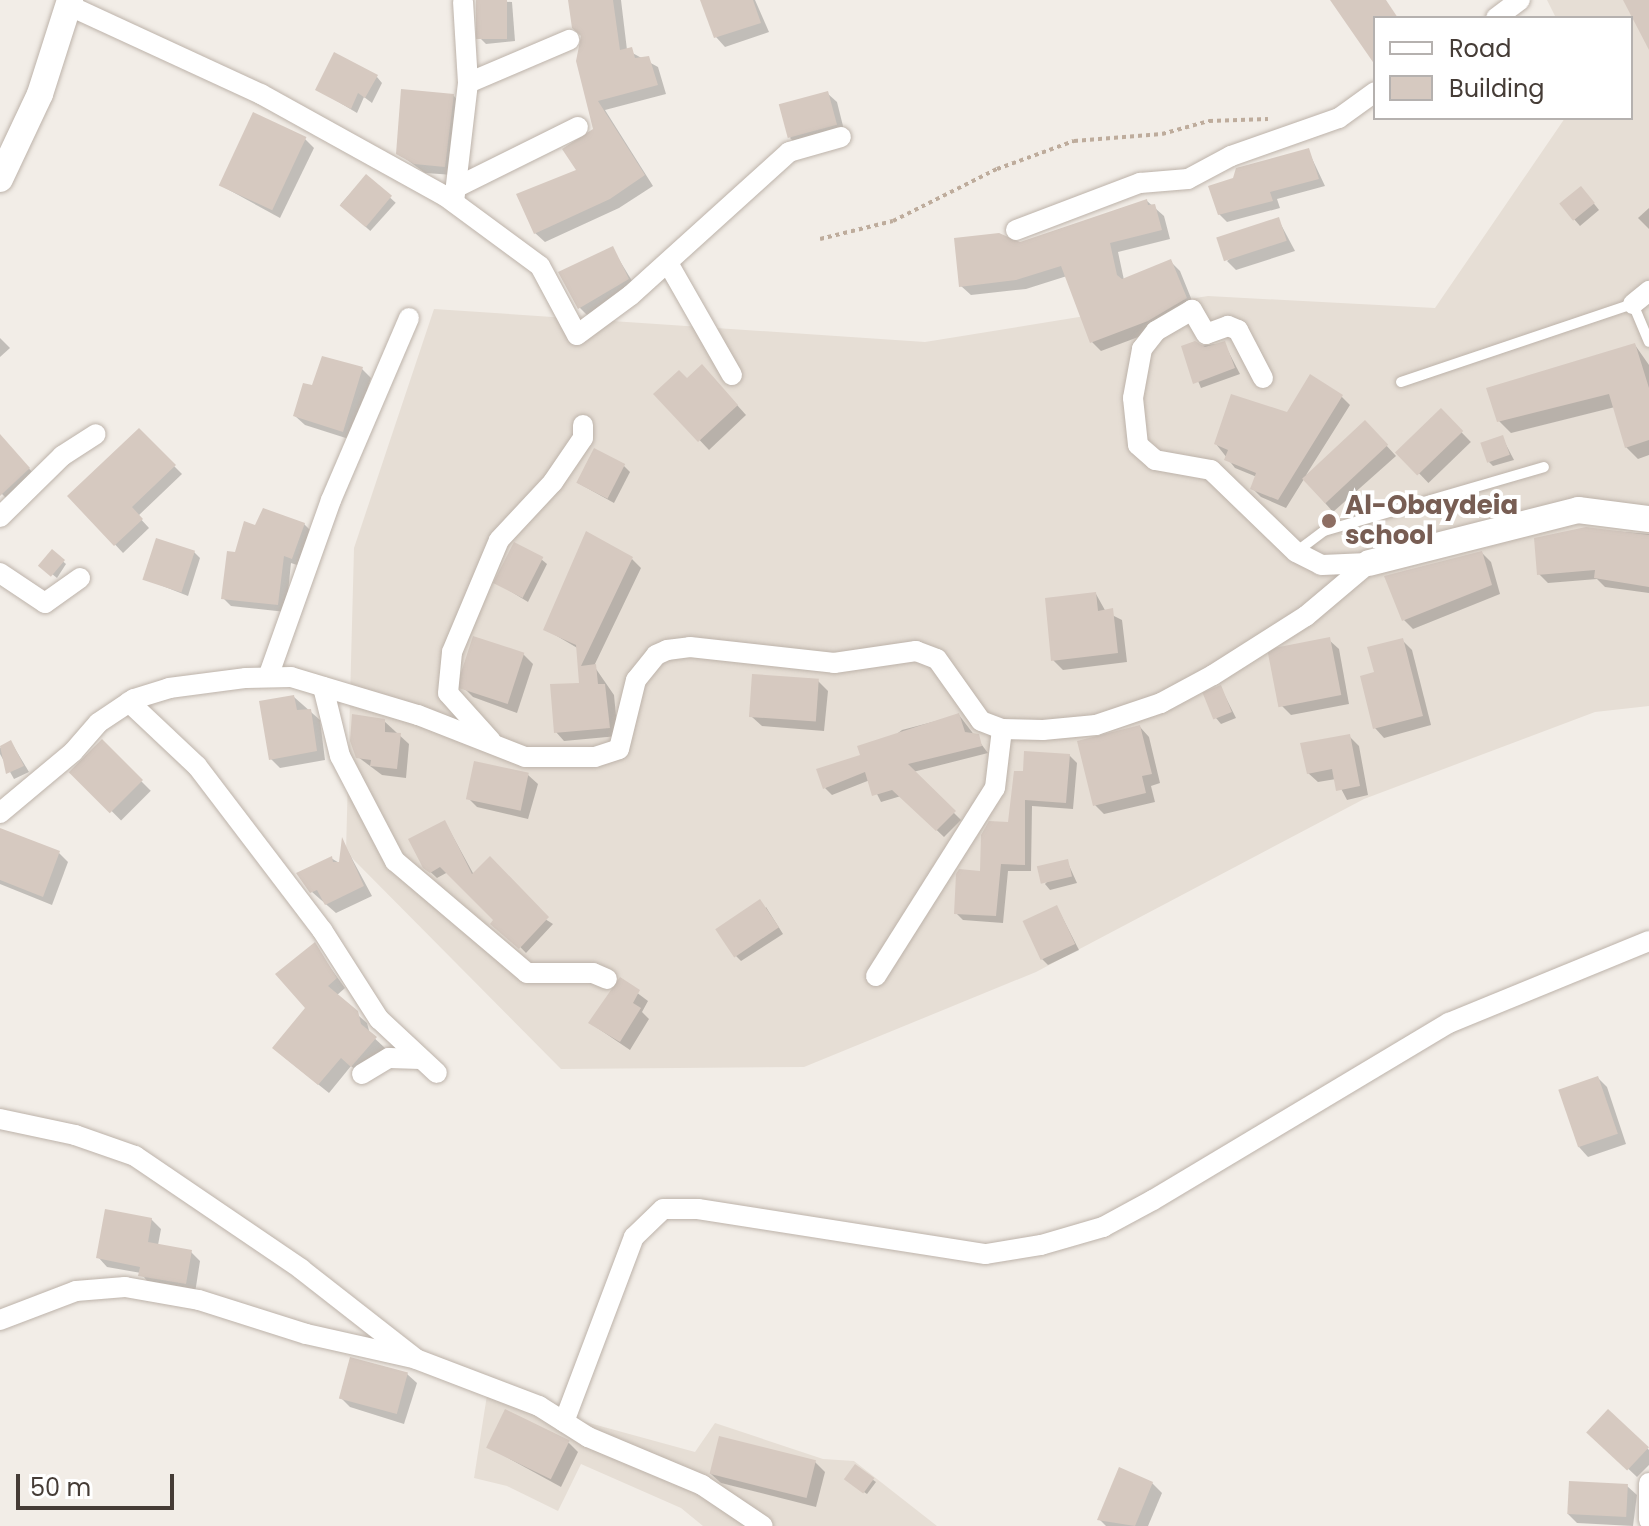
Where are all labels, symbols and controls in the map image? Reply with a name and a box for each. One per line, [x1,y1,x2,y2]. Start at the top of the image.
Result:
legend [1373,16,1633,120]
text: Road [1449,32,1511,65]
text: Building [1449,72,1545,105]
place label: Al-Obaydeia school [1345,490,1518,552]
marker: Al-Obaydeia school [1320,512,1338,530]
scale bar [20,1458,178,1508]
text: 50 m [30,1471,91,1504]

